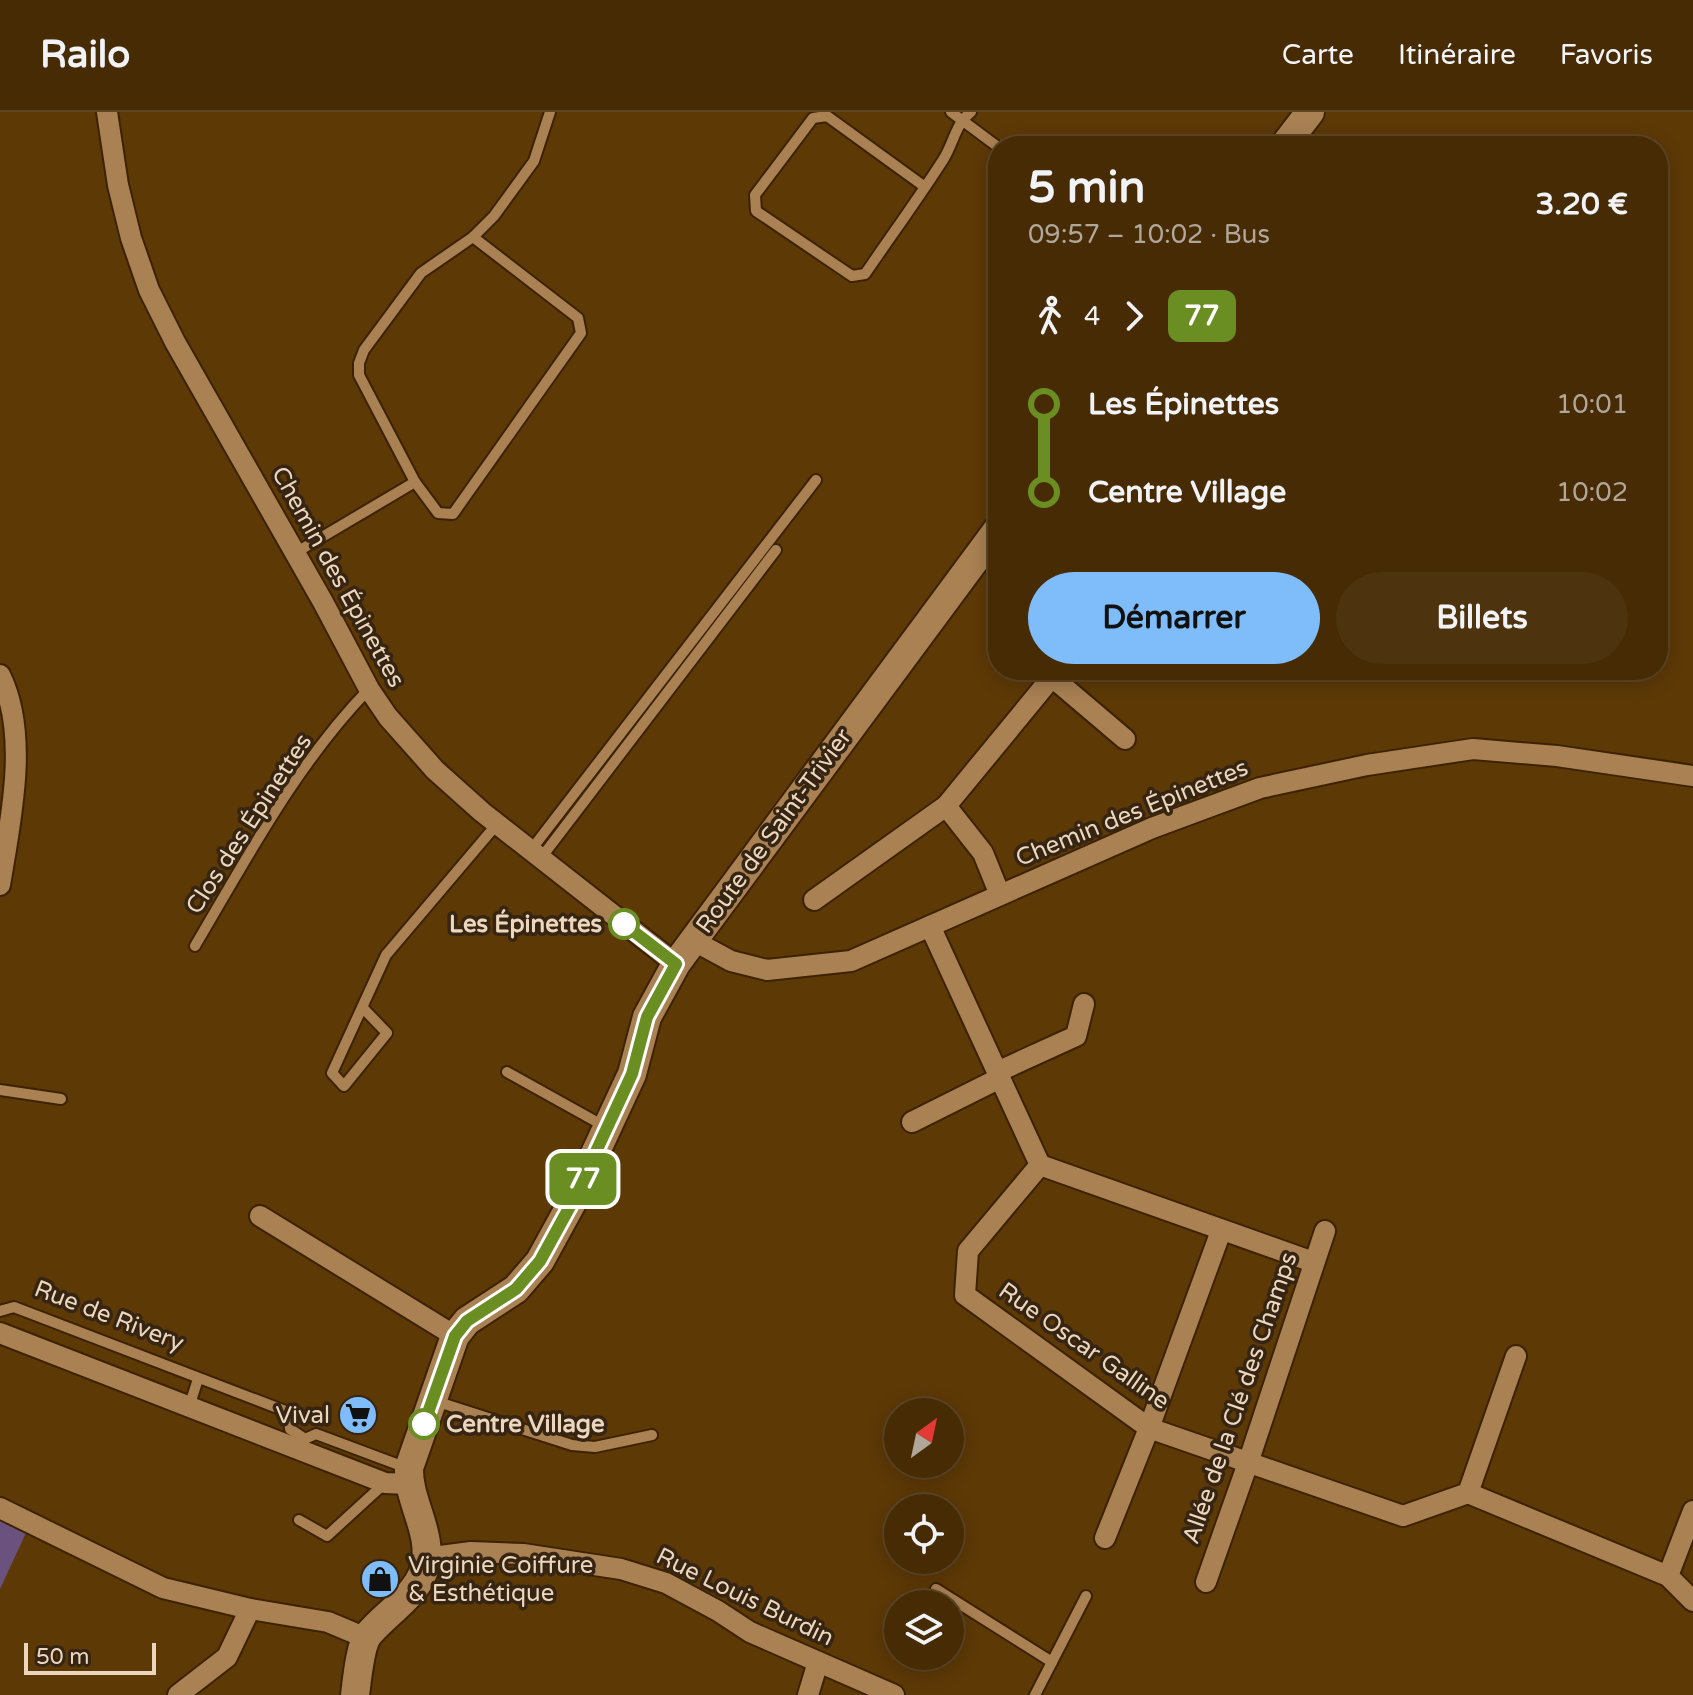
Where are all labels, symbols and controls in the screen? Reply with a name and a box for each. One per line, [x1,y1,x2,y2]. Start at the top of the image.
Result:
text: Railo [40,32,130,78]
text: Carte [1282,38,1354,72]
text: Itinéraire [1398,38,1516,72]
text: Favoris [1560,38,1653,72]
text: 5 min [1028,162,1145,215]
text: 3.20 € [1535,186,1628,223]
text: 09:57 – 10:02 · Bus [1028,219,1270,250]
icon: walk [1028,294,1072,338]
icon: forward [1112,294,1156,338]
text: 77 [1184,299,1220,333]
text: 4 [1084,301,1100,332]
text: Les Épinettes [1088,386,1279,423]
text: 10:01 [1556,389,1628,420]
street label: Chemin des Épinettes [265,461,412,692]
text: Centre Village [1088,474,1286,511]
text: 10:02 [1556,477,1628,508]
button: Démarrer [1028,572,1320,664]
button: Billets [1336,572,1628,664]
street label: Route de Saint-Trivier [690,722,858,939]
street label: Clos des Épinettes [179,728,318,920]
street label: Chemin des Épinettes [1011,752,1252,873]
place label: Les Épinettes [449,909,602,939]
marker: Les Épinettes [609,909,639,939]
line badge: 77 [547,1153,619,1205]
text: 77 [565,1162,601,1196]
street label: Allée de la Clé des Champs [1176,1248,1304,1548]
street label: Rue de Rivery [30,1274,188,1358]
street label: Rue Oscar Galline [993,1276,1175,1416]
supermarket icon: Vival [337,1394,379,1436]
north arrow [884,1398,964,1478]
map controls [884,1398,964,1670]
place label: Vival [276,1401,330,1430]
marker: Centre Village [409,1409,439,1439]
place label: Centre Village [446,1410,605,1439]
button: locate [884,1494,964,1574]
street label: Rue Louis Burdin [651,1541,839,1653]
place label: Virginie Coiffure & Esthétique [408,1551,593,1608]
shop icon: Virginie Coiffure & Esthétique [359,1558,401,1600]
button: layers [884,1590,964,1670]
scale bar [24,1639,156,1675]
text: 50 m [36,1644,90,1670]

